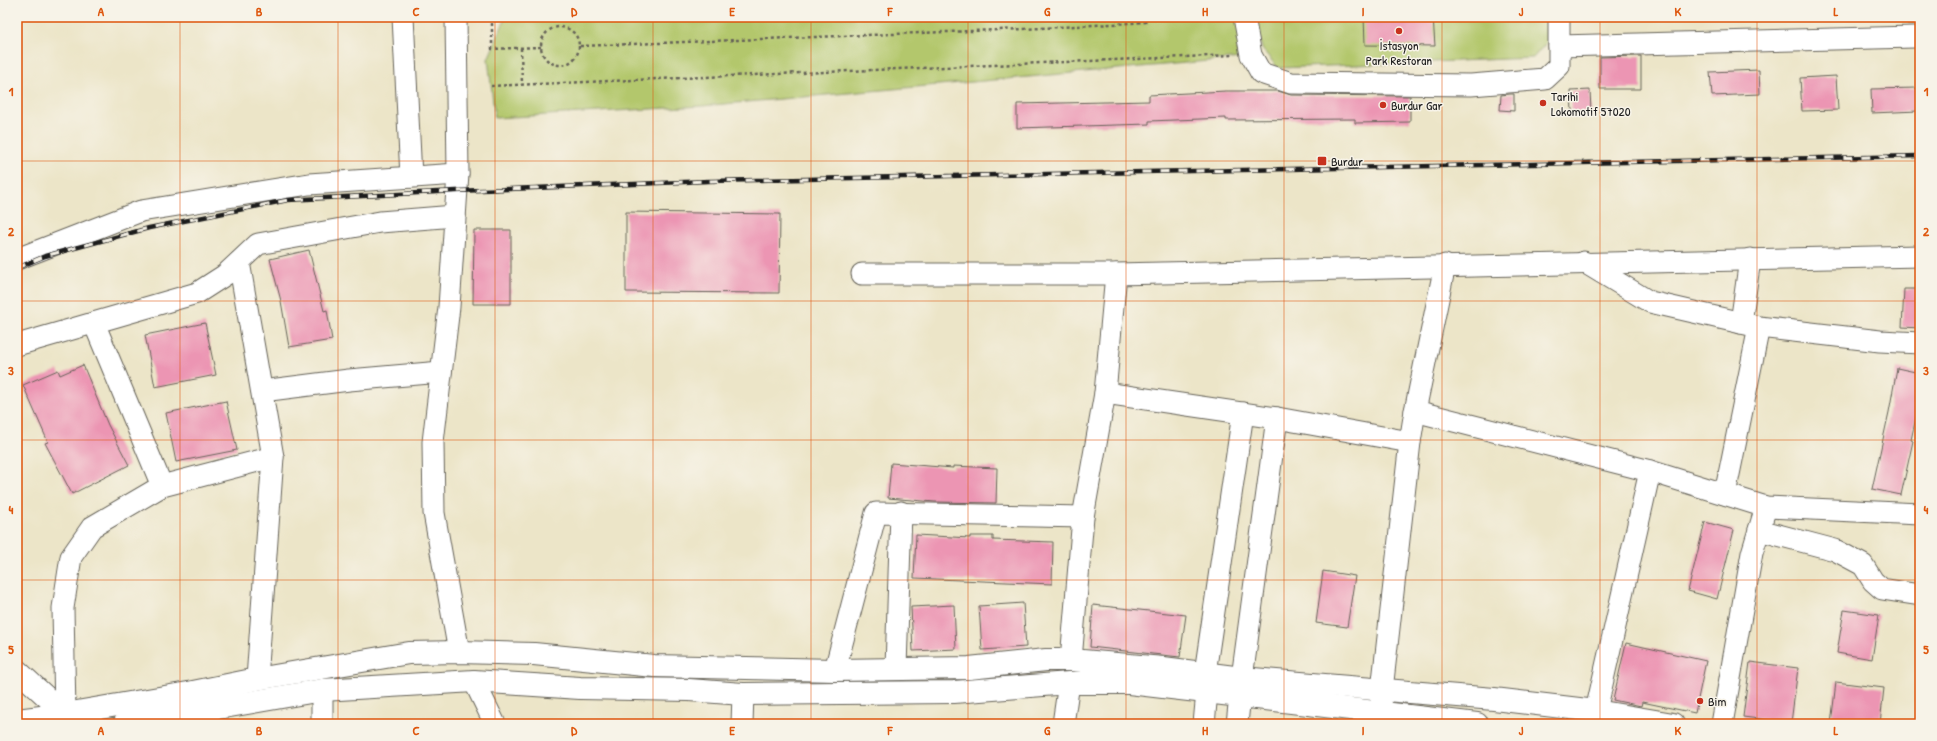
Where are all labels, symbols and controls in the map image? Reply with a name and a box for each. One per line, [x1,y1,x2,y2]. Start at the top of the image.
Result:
text: A [98,2,105,20]
text: B [256,2,263,20]
text: C [412,2,420,20]
text: D [571,2,578,20]
text: E [729,2,735,20]
text: F [887,2,894,20]
text: G [1044,2,1051,20]
text: H [1202,2,1208,20]
text: I [1361,2,1365,20]
text: J [1519,2,1524,20]
text: K [1675,2,1682,20]
text: L [1834,2,1839,20]
marker: İstasyon Park Restoran [1394,26,1404,36]
place label: İstasyon Park Restoran [1366,36,1432,69]
text: 1 [9,82,14,100]
text: 1 [1924,82,1929,100]
place label: Tarihi Lokomotif 57020 [1551,87,1631,120]
place label: Burdur Gar [1391,96,1442,114]
marker: Tarihi Lokomotif 57020 [1538,98,1548,108]
marker: Burdur Gar [1378,100,1388,110]
place label: Burdur [1331,152,1363,170]
marker: Burdur [1316,155,1328,167]
text: 2 [8,222,15,240]
text: 2 [1923,222,1930,240]
text: 3 [8,361,14,379]
text: 3 [1923,361,1929,379]
text: 4 [9,500,14,518]
text: 4 [1924,500,1929,518]
text: 5 [8,640,14,658]
text: 5 [1923,640,1929,658]
place label: Bim [1708,692,1727,710]
marker: Bim [1695,696,1705,706]
text: A [98,721,105,739]
text: B [256,721,263,739]
text: C [412,721,420,739]
text: D [571,721,578,739]
text: E [729,721,735,739]
text: F [887,721,894,739]
text: G [1044,721,1051,739]
text: H [1202,721,1208,739]
text: I [1361,721,1365,739]
text: J [1519,721,1524,739]
text: K [1675,721,1682,739]
text: L [1834,721,1839,739]

